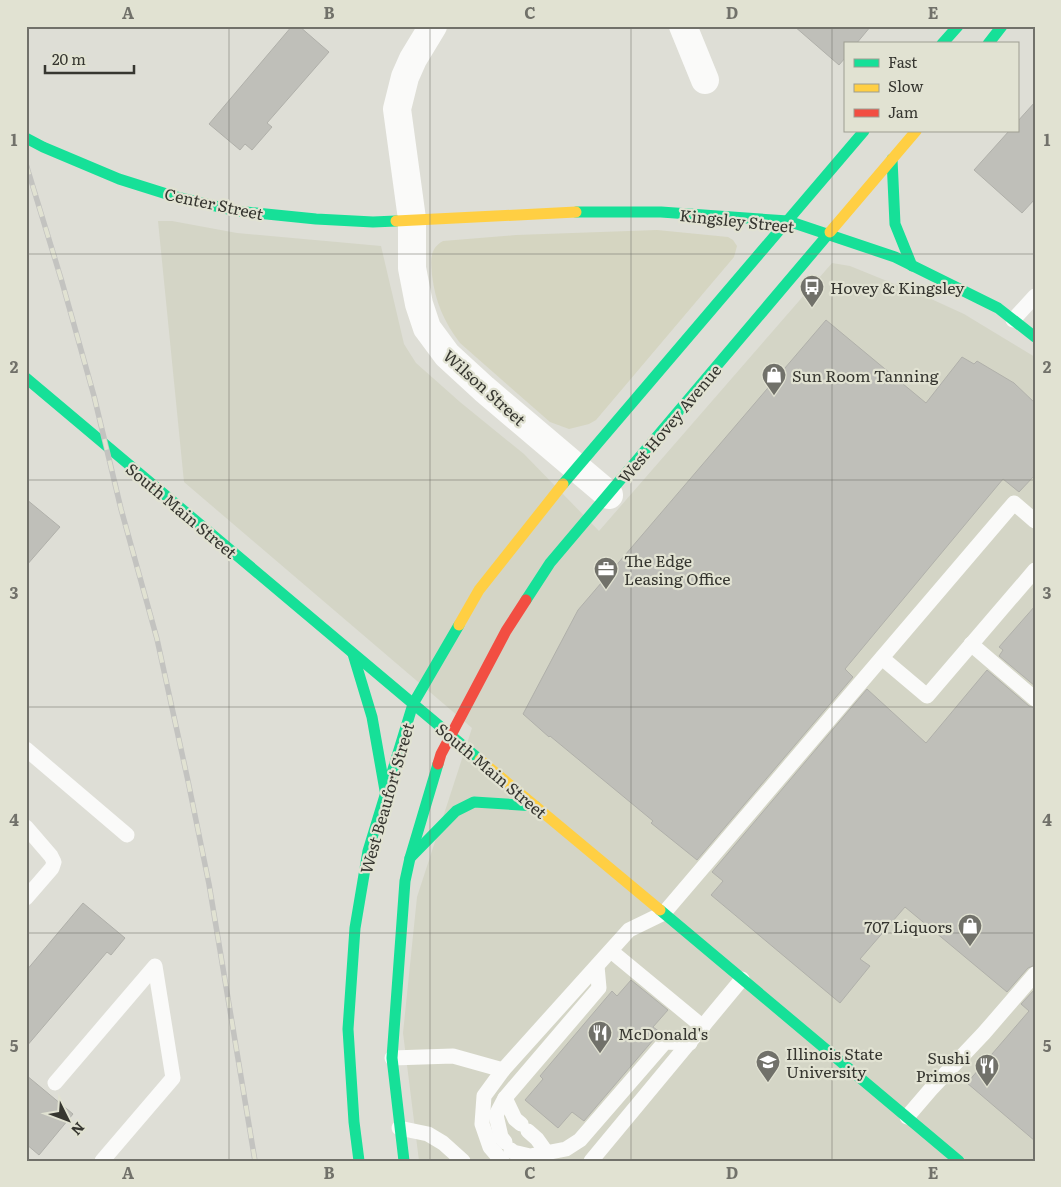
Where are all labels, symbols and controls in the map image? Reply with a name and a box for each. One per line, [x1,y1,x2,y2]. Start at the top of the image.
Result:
text: A [122,0,134,24]
text: B [323,0,335,24]
text: C [524,0,536,24]
text: D [726,0,738,24]
text: E [928,0,939,24]
scale bar [45,42,134,74]
legend [844,42,1018,132]
text: 20 m [52,47,86,70]
text: Fast [888,50,917,73]
text: Slow [888,74,923,97]
text: Jam [888,100,919,123]
text: 1 [11,127,18,151]
text: 1 [1044,127,1051,151]
street label: Center Street [162,181,266,225]
street label: Kingsley Street [678,202,796,238]
bus stop icon: Hovey & Kingsley [799,274,825,308]
place label: Hovey & Kingsley [830,275,965,299]
street label: Wilson Street [438,343,532,431]
text: 2 [10,354,19,378]
text: 2 [1043,354,1052,378]
street label: West Hovey Avenue [612,358,726,488]
shop icon: Sun Room Tanning [761,362,787,396]
place label: Sun Room Tanning [792,363,939,387]
street label: South Main Street [121,456,243,564]
place label: The Edge Leasing Office [624,548,731,590]
office icon: The Edge Leasing Office [593,556,619,590]
text: 3 [10,580,19,604]
text: 3 [1043,580,1052,604]
street label: South Main Street [431,716,553,824]
street label: West Beaufort Street [353,719,419,876]
text: 4 [9,807,19,831]
text: 4 [1042,807,1052,831]
shop icon: 707 Liquors [957,913,983,947]
place label: 707 Liquors [864,914,952,938]
restaurant icon: McDonald's [587,1020,613,1054]
place label: McDonald's [618,1021,708,1045]
text: 5 [10,1033,19,1057]
text: 5 [1043,1033,1052,1057]
place label: Illinois State University [786,1041,883,1083]
place label: Sushi Primos [916,1045,970,1087]
school or university icon: Illinois State University [755,1049,781,1083]
restaurant icon: Sushi Primos [974,1053,1000,1087]
north arrow [42,1094,92,1144]
text: N [67,1118,90,1141]
text: A [122,1160,134,1184]
text: B [323,1160,335,1184]
text: C [524,1160,536,1184]
text: D [726,1160,738,1184]
text: E [928,1160,939,1184]

